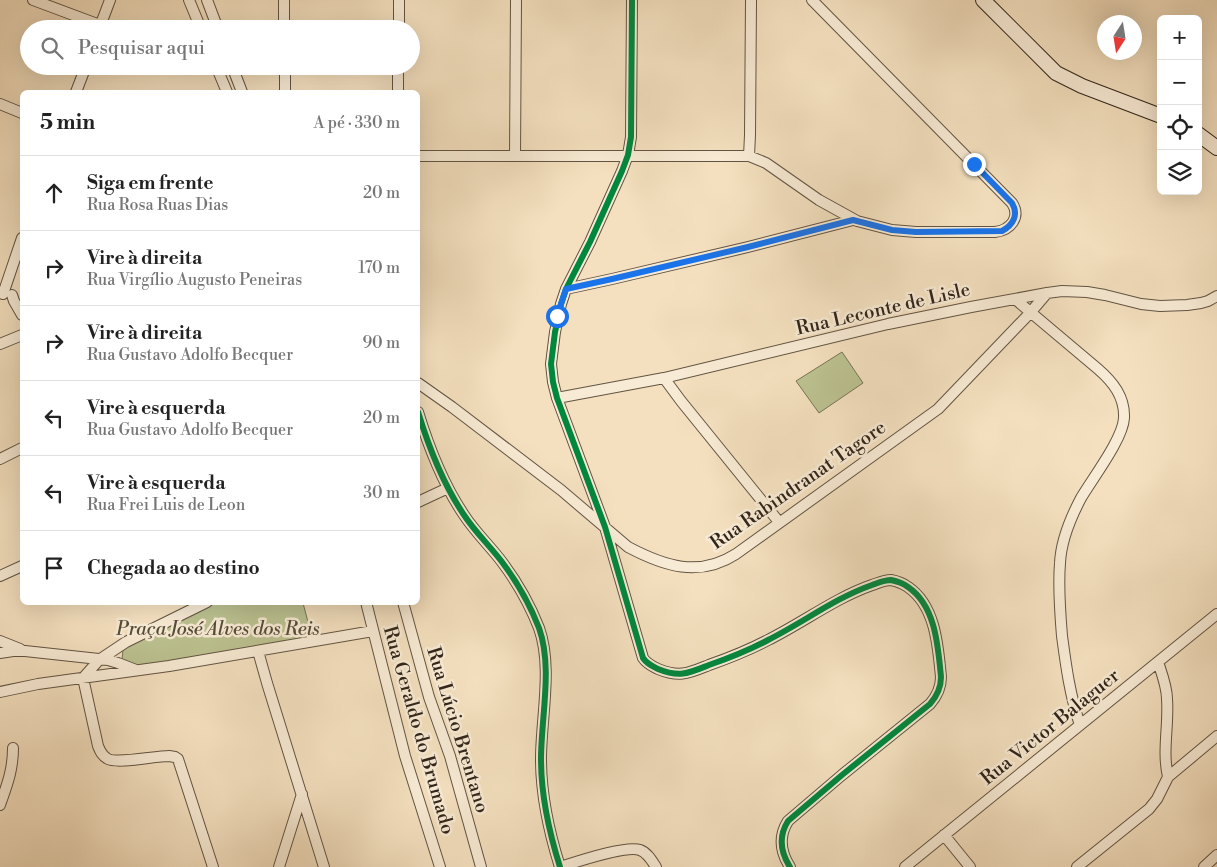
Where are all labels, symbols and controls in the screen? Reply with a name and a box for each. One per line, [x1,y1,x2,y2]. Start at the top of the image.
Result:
north arrow [1097,15,1142,60]
map controls [1157,15,1202,195]
button: + [1157,15,1202,60]
search box [20,20,420,75]
icon: search [38,34,66,62]
text: Pesquisar aqui [78,36,205,60]
button: − [1157,60,1202,105]
button: locate [1157,105,1202,150]
text: 5 min [40,110,95,136]
text: A pé · 330 m [314,113,400,133]
button: layers [1157,150,1202,195]
route end [963,153,986,176]
text: Siga em frente [87,171,214,195]
icon: ahead [40,179,68,207]
text: 20 m [363,183,400,203]
text: Rua Rosa Ruas Dias [87,195,228,215]
text: Vire à direita [87,246,202,270]
icon: right [40,254,68,282]
text: 170 m [358,258,400,278]
text: Rua Virgílio Augusto Peneiras [87,270,302,290]
street label: Rua Leconte de Lisle [794,277,972,341]
route start [546,305,569,328]
text: Vire à direita [87,321,202,345]
icon: right [40,329,68,357]
text: 90 m [362,333,400,353]
text: Rua Gustavo Adolfo Becquer [87,345,293,365]
text: Vire à esquerda [87,396,226,420]
icon: left [40,404,68,432]
text: 20 m [363,408,400,428]
street label: Rua Rabindranat Tagore [705,415,891,555]
text: Rua Gustavo Adolfo Becquer [87,420,293,440]
text: Vire à esquerda [87,471,226,495]
icon: left [40,479,68,507]
text: 30 m [363,483,400,503]
text: Rua Frei Luis de Leon [87,495,245,515]
icon: arrive [40,554,68,582]
text: Chegada ao destino [87,556,260,580]
park label: Praça José Alves dos Reis [115,617,320,641]
street label: Rua Geraldo do Brumado [378,623,460,837]
street label: Rua Lúcio Brentano [421,644,495,816]
street label: Rua Victor Balaguer [976,664,1124,790]

